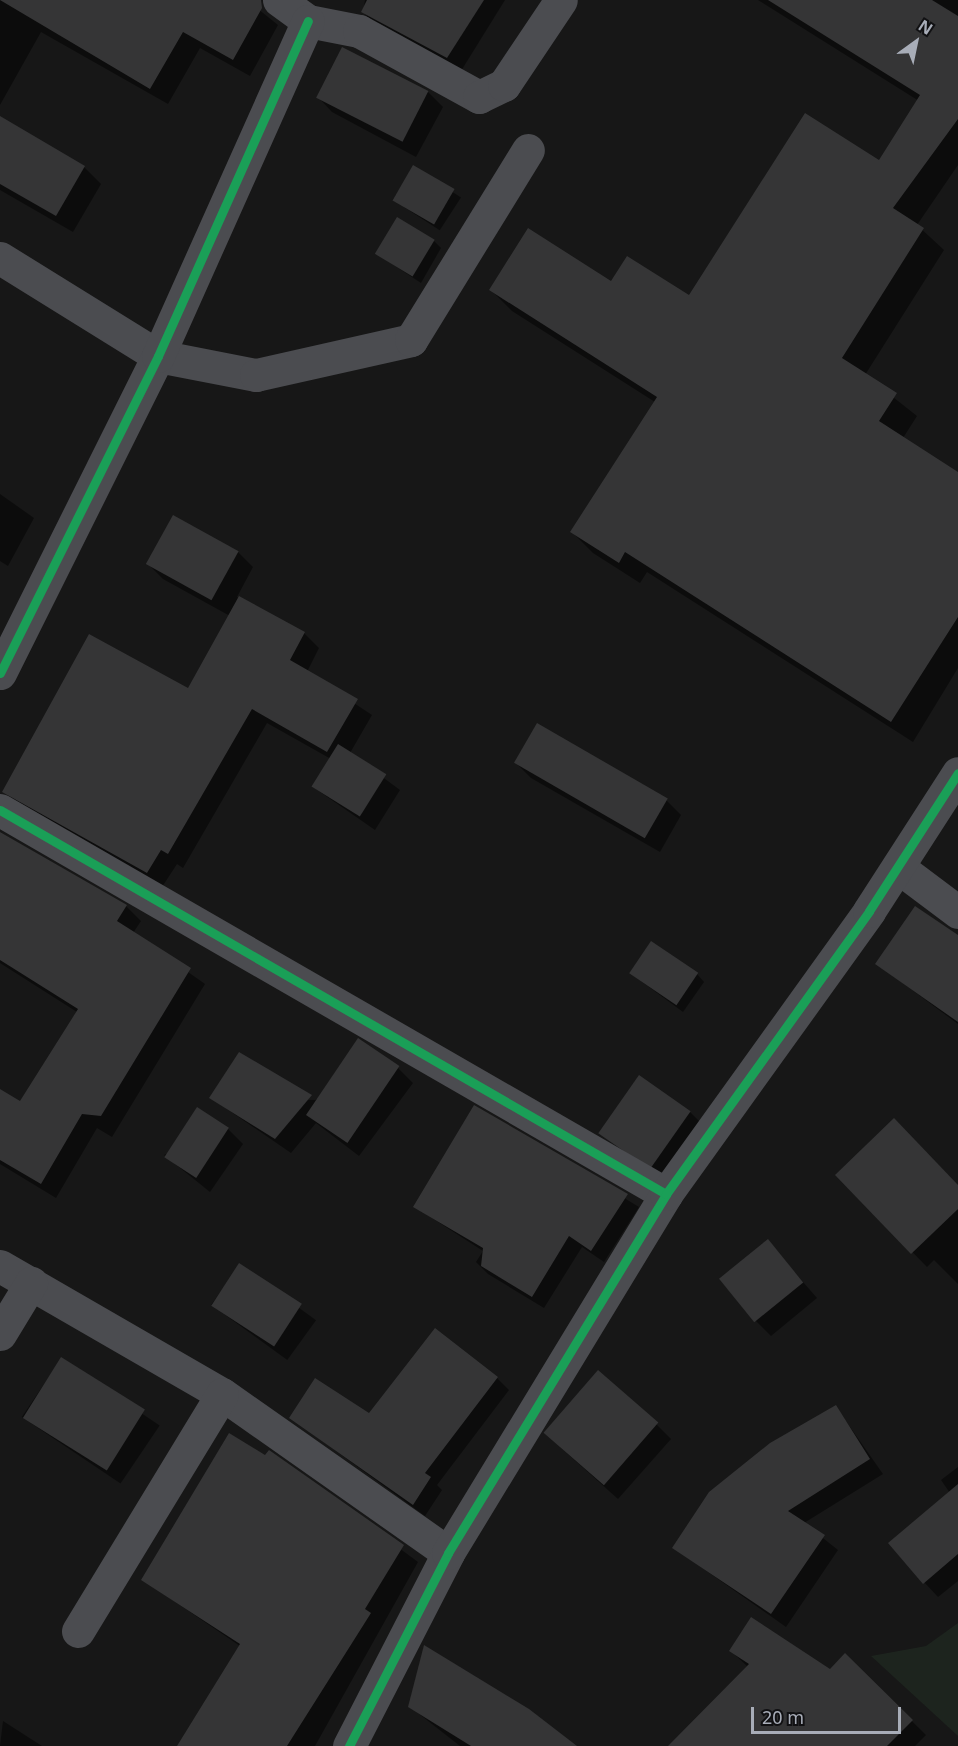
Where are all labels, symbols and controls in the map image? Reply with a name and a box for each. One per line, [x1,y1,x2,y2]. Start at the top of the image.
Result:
north arrow [886,12,946,72]
text: N [914,14,937,40]
scale bar [754,1695,904,1733]
text: 20 m [762,1705,804,1729]

